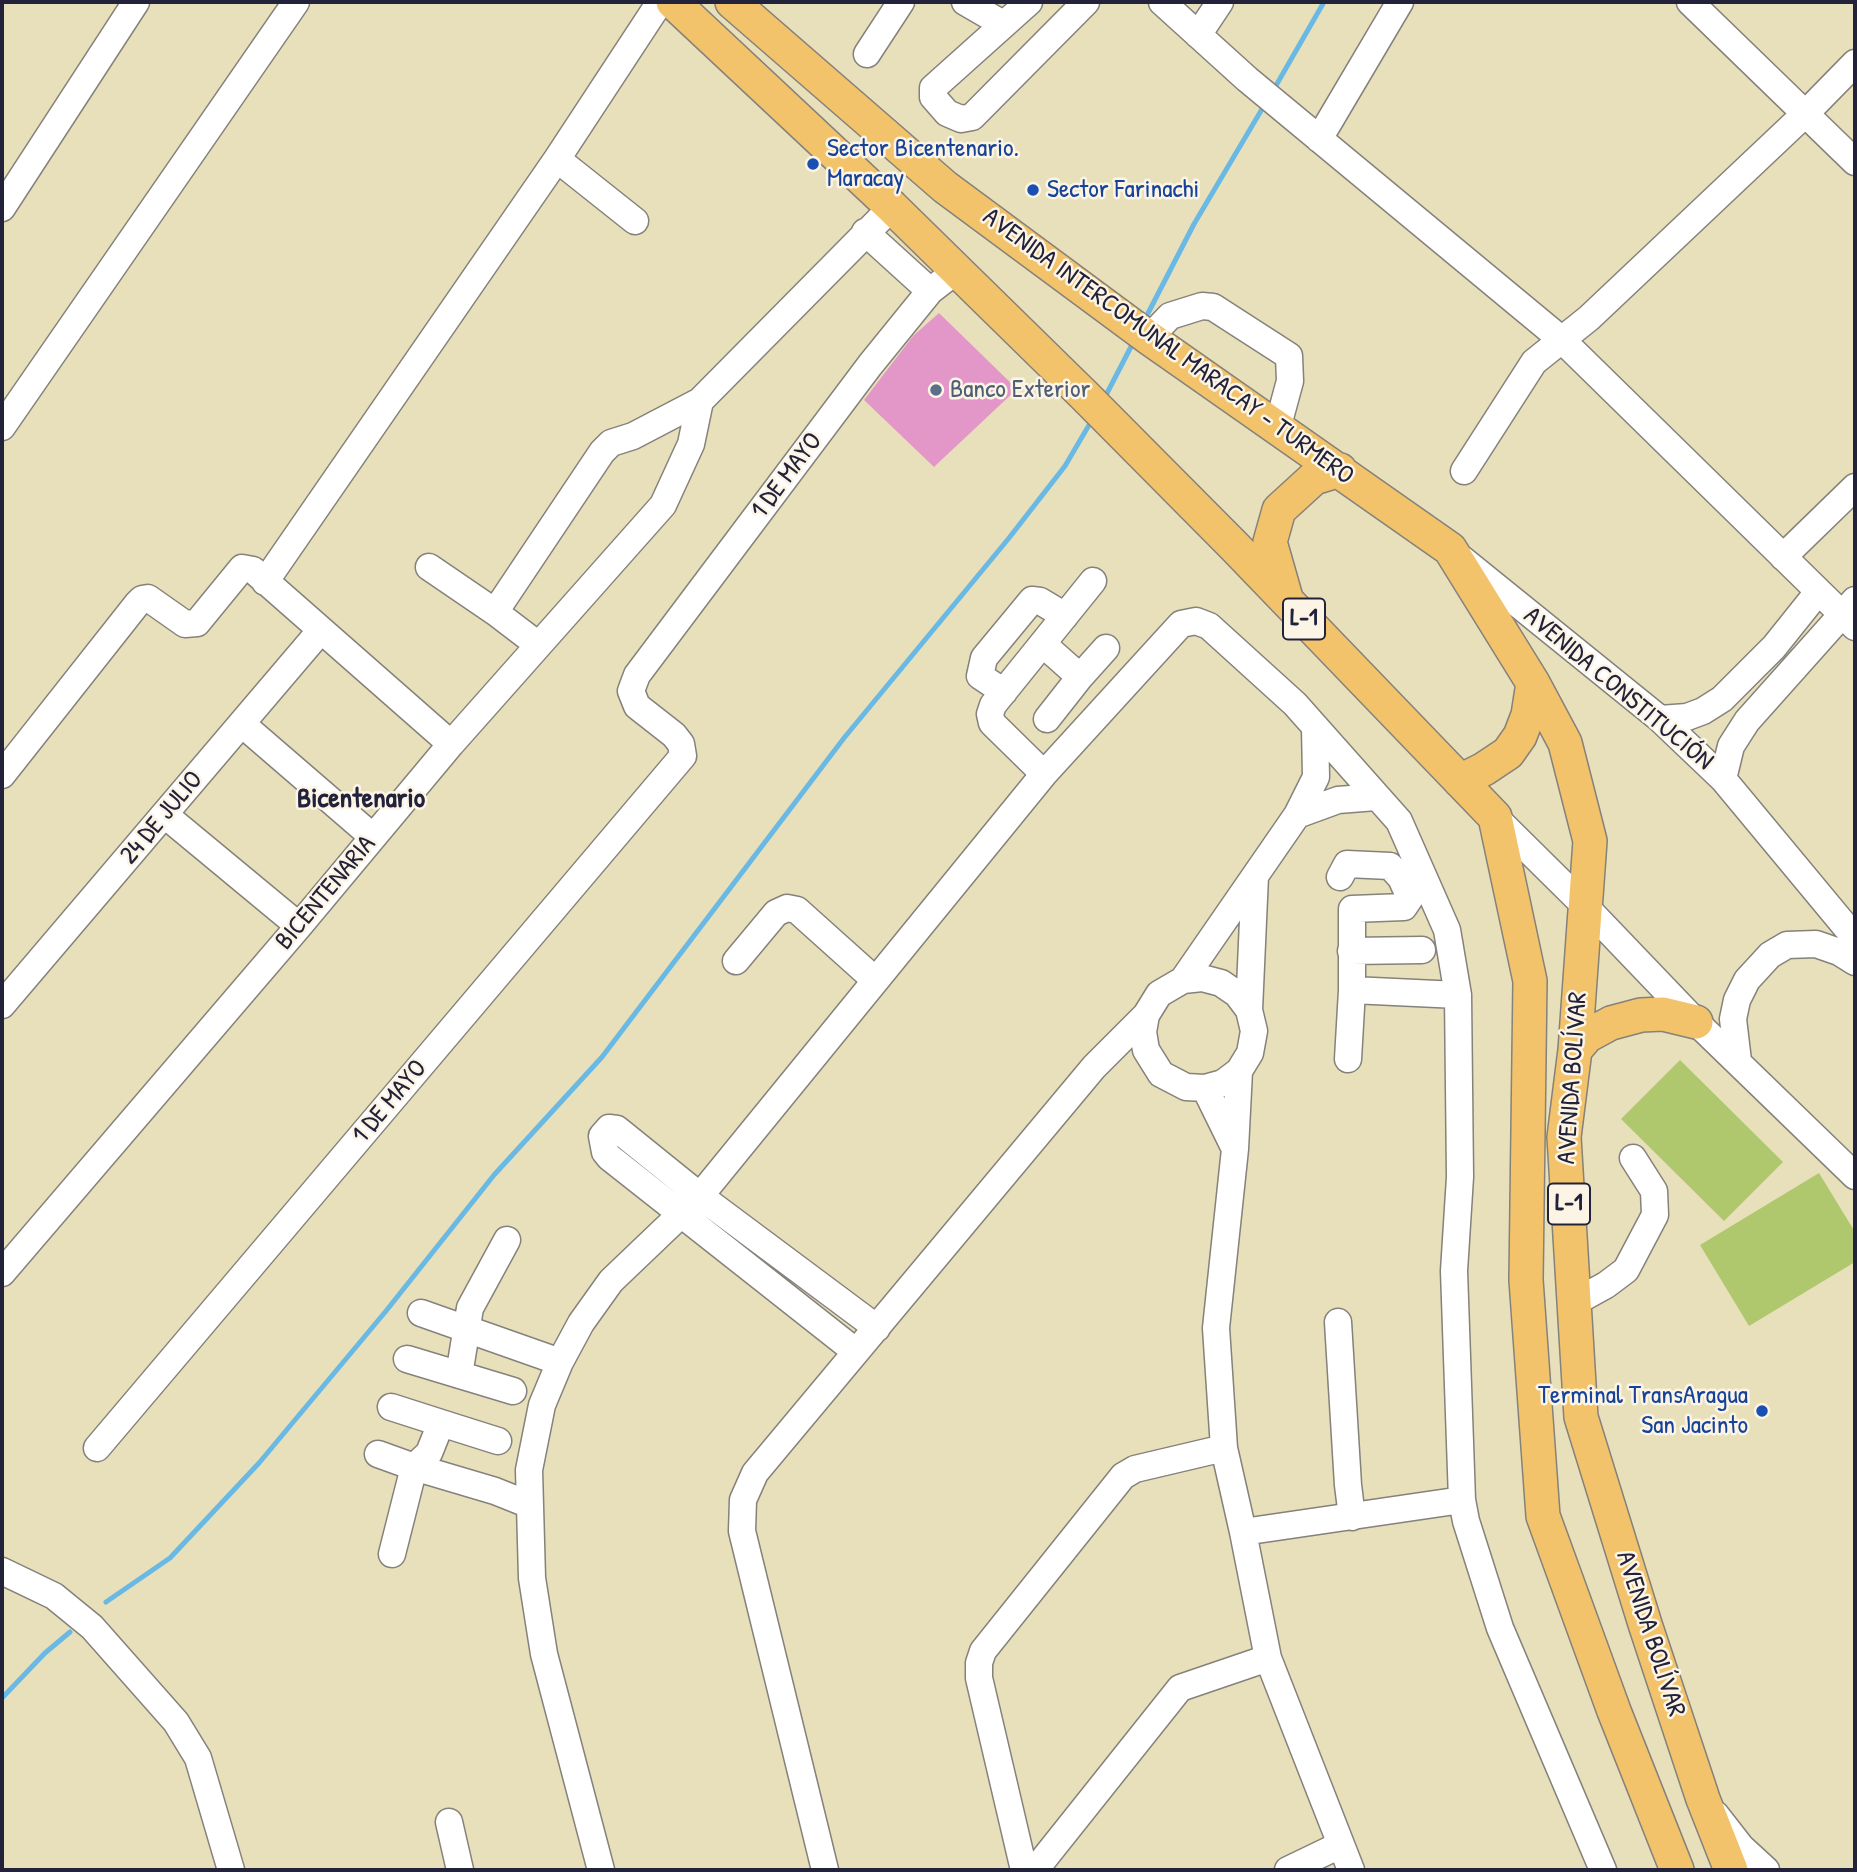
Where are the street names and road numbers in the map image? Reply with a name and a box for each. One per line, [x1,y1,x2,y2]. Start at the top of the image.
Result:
street label: AVENIDA INTERCOMUNAL MARACAY - TURMERO [976,202,1360,492]
street label: 1 DE MAYO [745,427,829,525]
road number: L-1 [1283,598,1325,640]
street label: AVENIDA CONSTITUCIÓN [1517,601,1719,777]
street label: 24 DE JULIO [114,765,210,871]
street label: BICENTENARIA [269,829,383,957]
street label: AVENIDA BOLÍVAR [1551,991,1595,1165]
street label: 1 DE MAYO [346,1054,434,1150]
road number: L-1 [1548,1184,1590,1224]
street label: AVENIDA BOLÍVAR [1609,1547,1691,1721]

